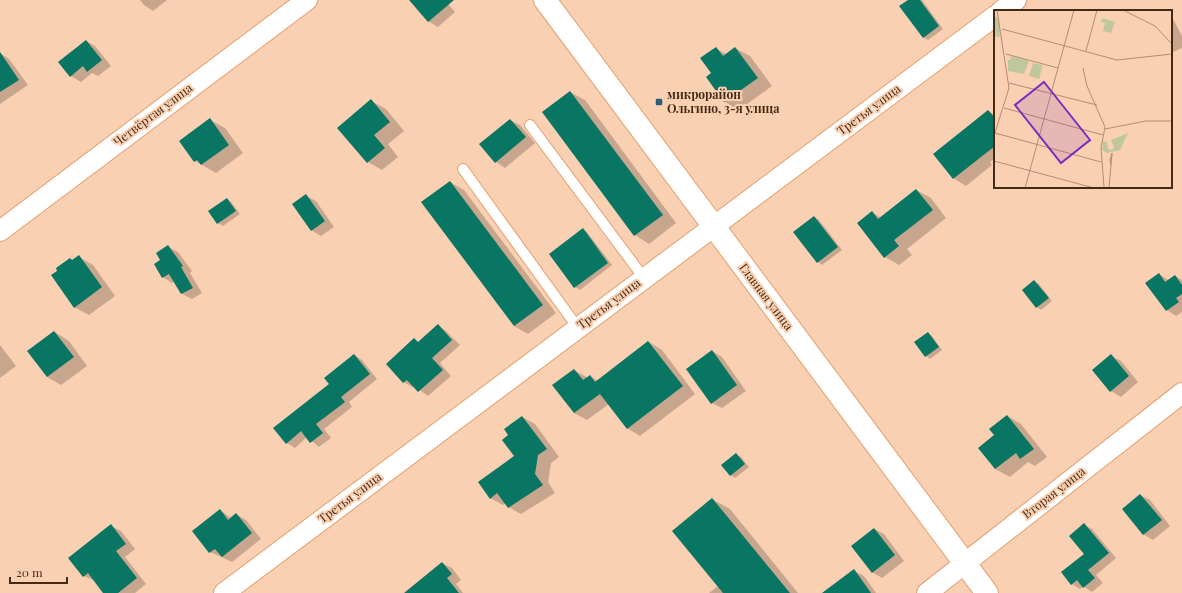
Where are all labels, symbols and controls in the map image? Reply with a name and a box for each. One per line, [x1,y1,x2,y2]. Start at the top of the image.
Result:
inset map [994,10,1172,188]
street label: Четвёртая улица [110,79,195,149]
street label: Третья улица [834,80,903,138]
place label: микрорайон Ольгино, 3-я улица [667,86,780,116]
marker: микрорайон Ольгино, 3-я улица [654,97,664,107]
street label: Главная улица [736,260,797,333]
street label: Третья улица [574,274,643,332]
street label: Вторая улица [1019,463,1088,522]
street label: Третья улица [315,468,384,526]
scale bar [10,559,67,585]
text: 20 m [16,564,43,580]

